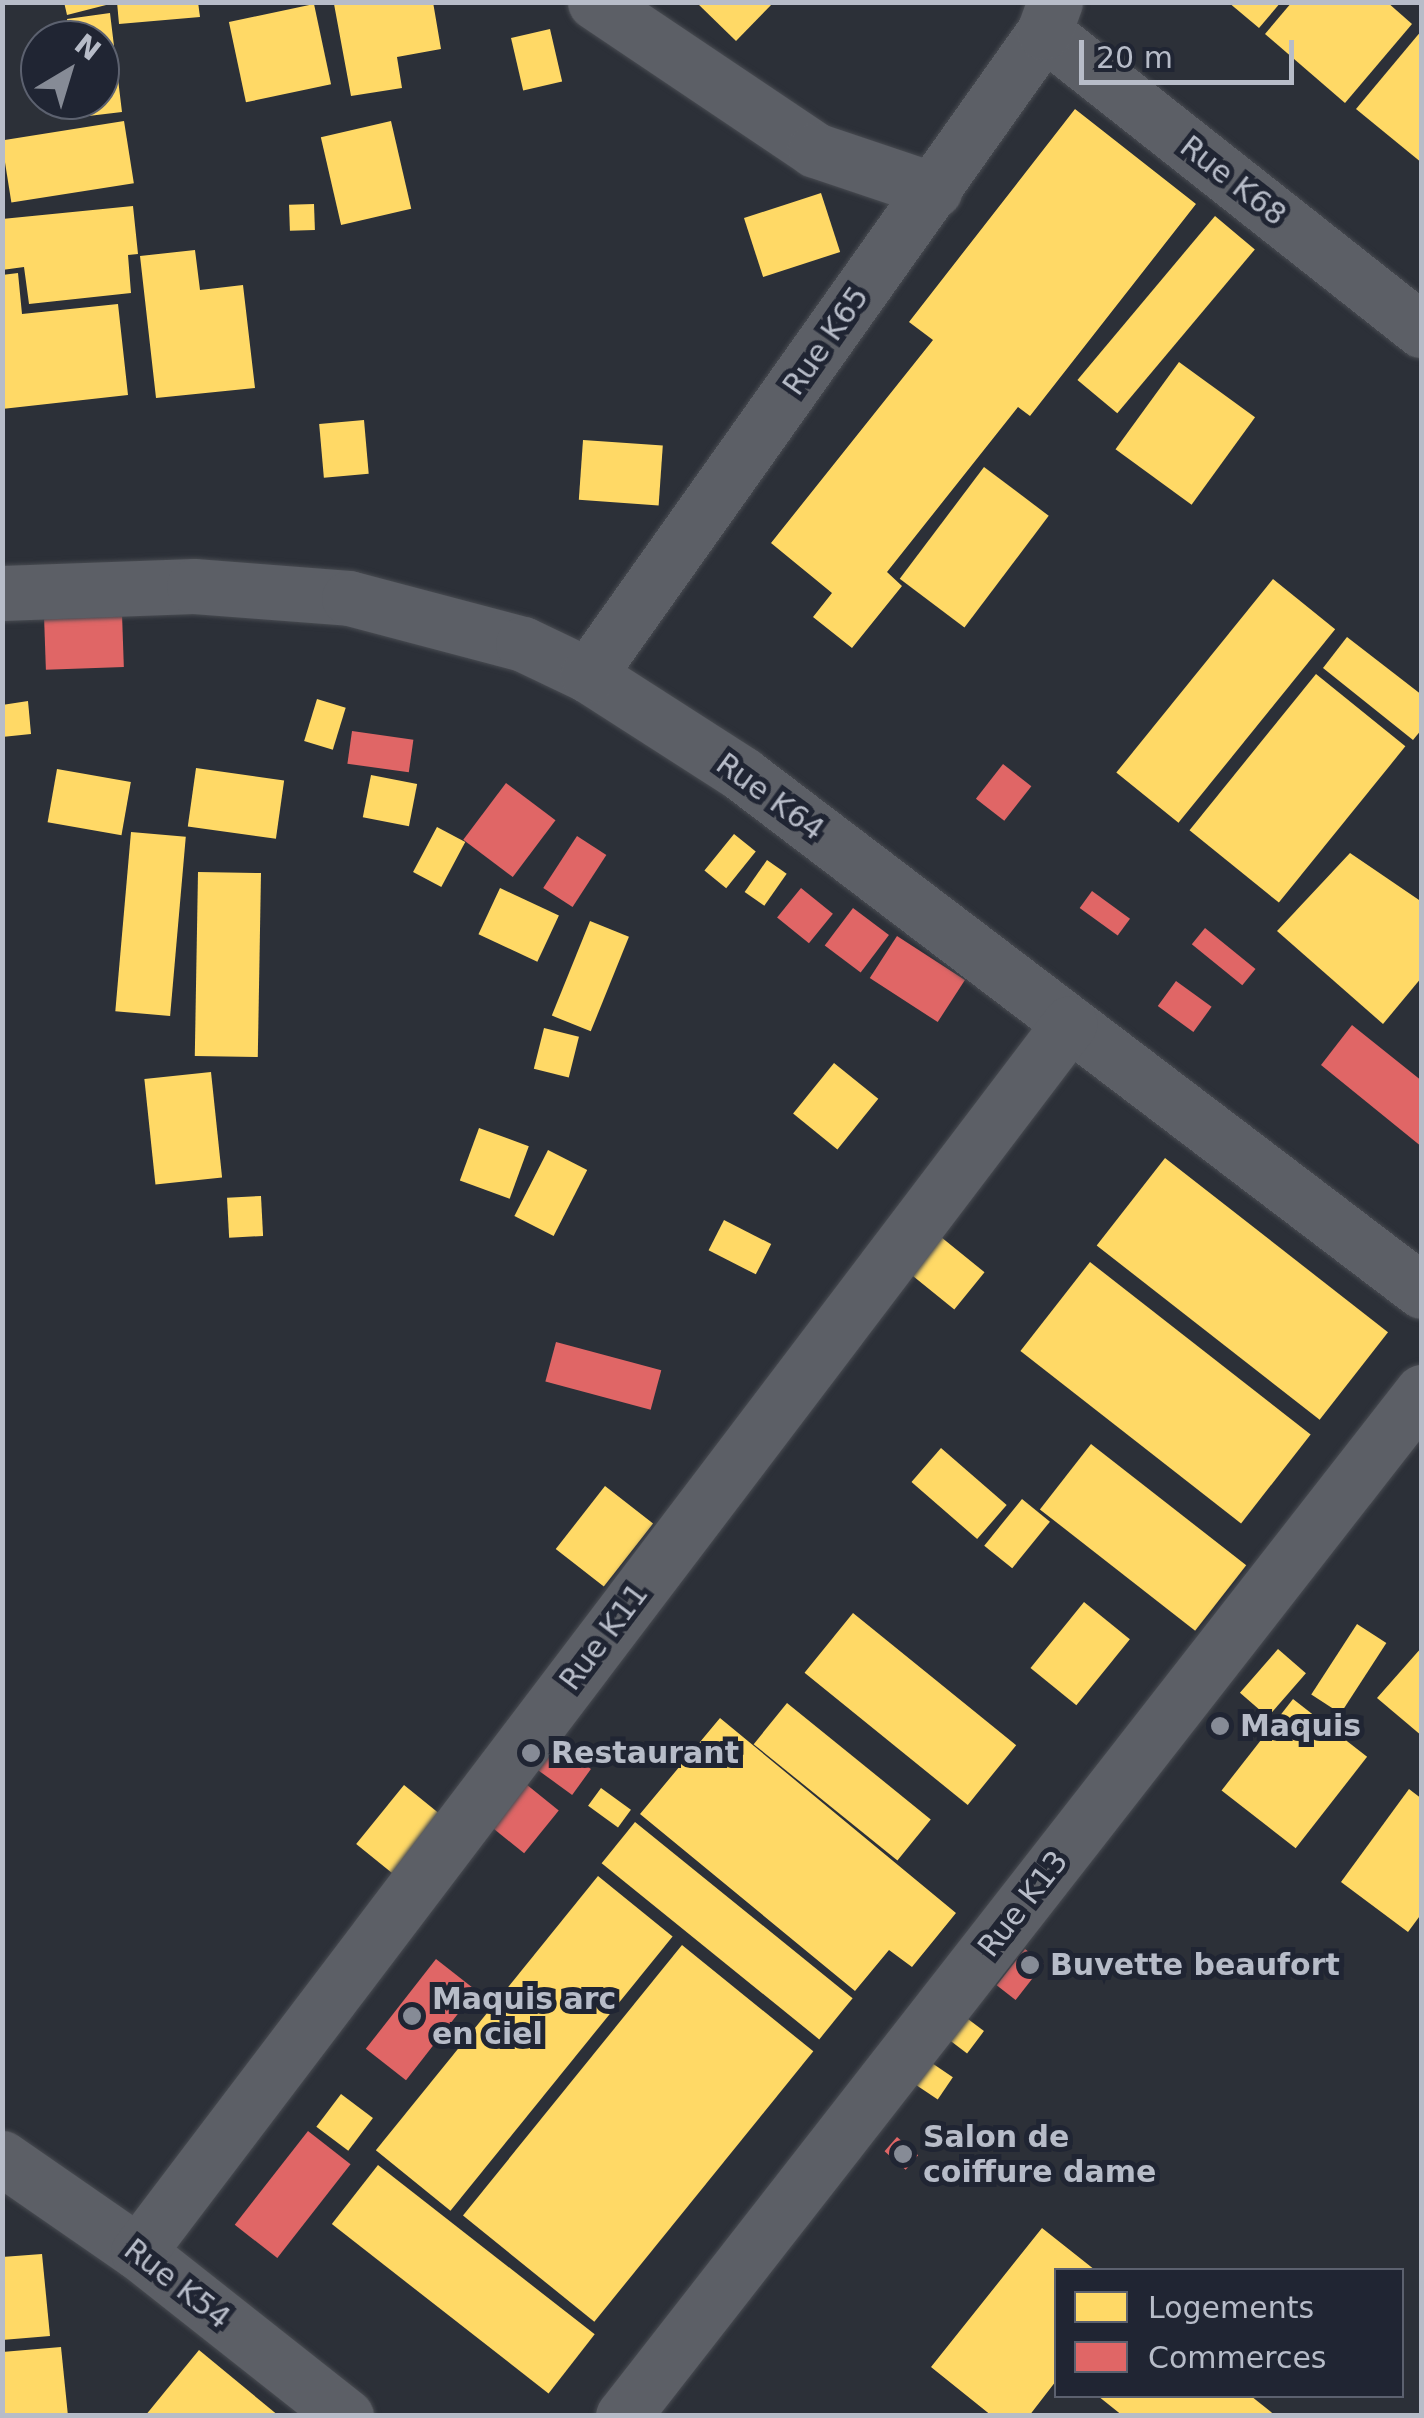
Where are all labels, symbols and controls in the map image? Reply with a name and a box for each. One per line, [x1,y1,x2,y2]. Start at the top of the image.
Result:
north arrow [20,20,120,120]
scale bar [1084,20,1299,82]
text: N [68,27,107,68]
text: 20 m [1096,40,1173,75]
street label: Rue K68 [1173,129,1293,233]
street label: Rue K65 [776,280,876,402]
street label: Rue K64 [709,746,831,848]
street label: Rue K11 [552,1577,656,1697]
place label: Maquis [1240,1708,1361,1744]
marker: Maquis [1209,1715,1231,1737]
place label: Restaurant [551,1735,739,1771]
marker: Restaurant [520,1742,542,1764]
street label: Rue K13 [971,1844,1075,1964]
place label: Buvette beaufort [1050,1947,1340,1983]
marker: Buvette beaufort [1019,1954,1041,1976]
place label: Maquis arc en ciel [432,1981,616,2052]
marker: Maquis arc en ciel [401,2005,423,2027]
place label: Salon de coiffure dame [923,2119,1156,2190]
marker: Salon de coiffure dame [892,2143,914,2165]
street label: Rue K54 [117,2232,237,2336]
legend [1054,2268,1404,2398]
text: Logements [1148,2290,1314,2325]
text: Commerces [1148,2340,1326,2375]

